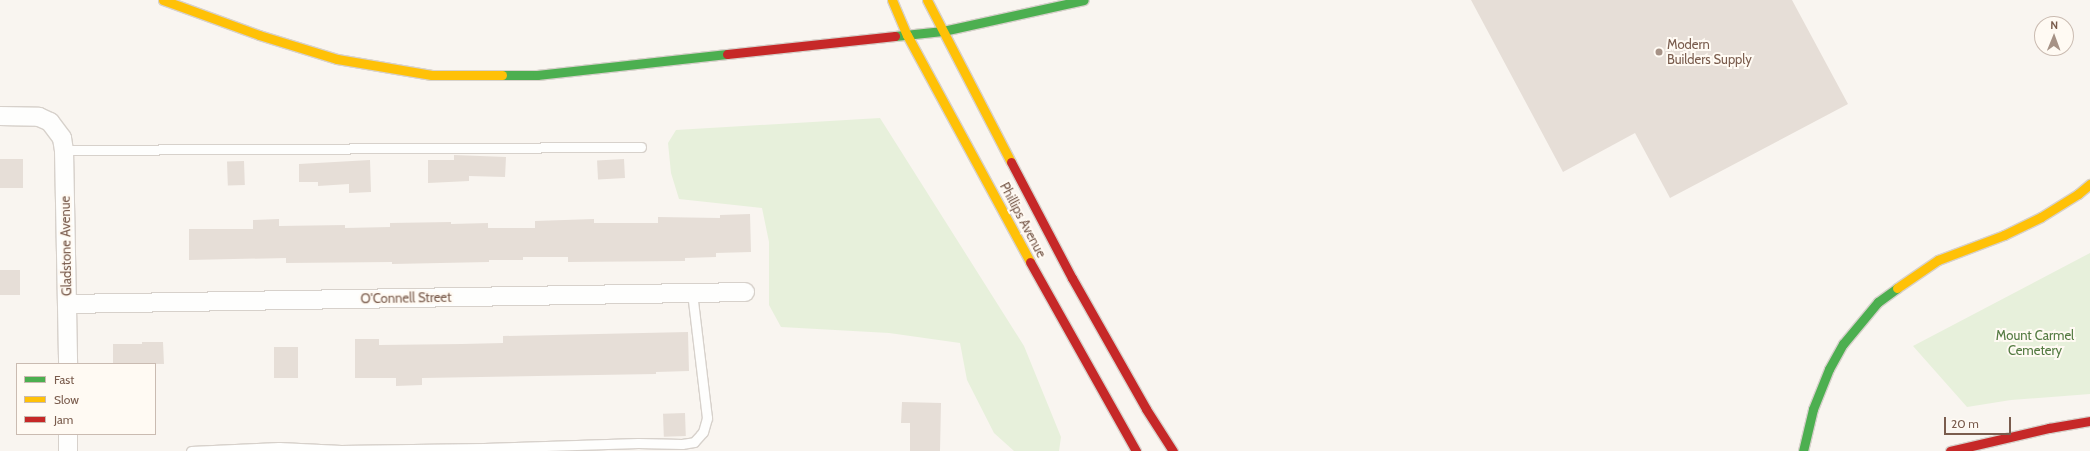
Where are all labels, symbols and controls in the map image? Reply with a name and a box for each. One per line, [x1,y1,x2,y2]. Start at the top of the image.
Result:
north arrow [2034,16,2074,56]
text: N [2050,18,2058,32]
place label: Modern Builders Supply [1667,37,1752,68]
marker: Modern Builders Supply [1654,47,1664,57]
street label: Phillips Avenue [997,180,1049,260]
street label: Gladstone Avenue [57,196,75,296]
street label: O'Connell Street [360,289,452,307]
park label: Mount Carmel Cemetery [1996,328,2074,359]
legend [16,363,156,435]
text: Fast [54,372,74,387]
text: Slow [54,392,79,407]
scale bar [1946,409,2013,435]
text: Jam [54,412,73,427]
text: 20 m [1951,416,1979,431]

